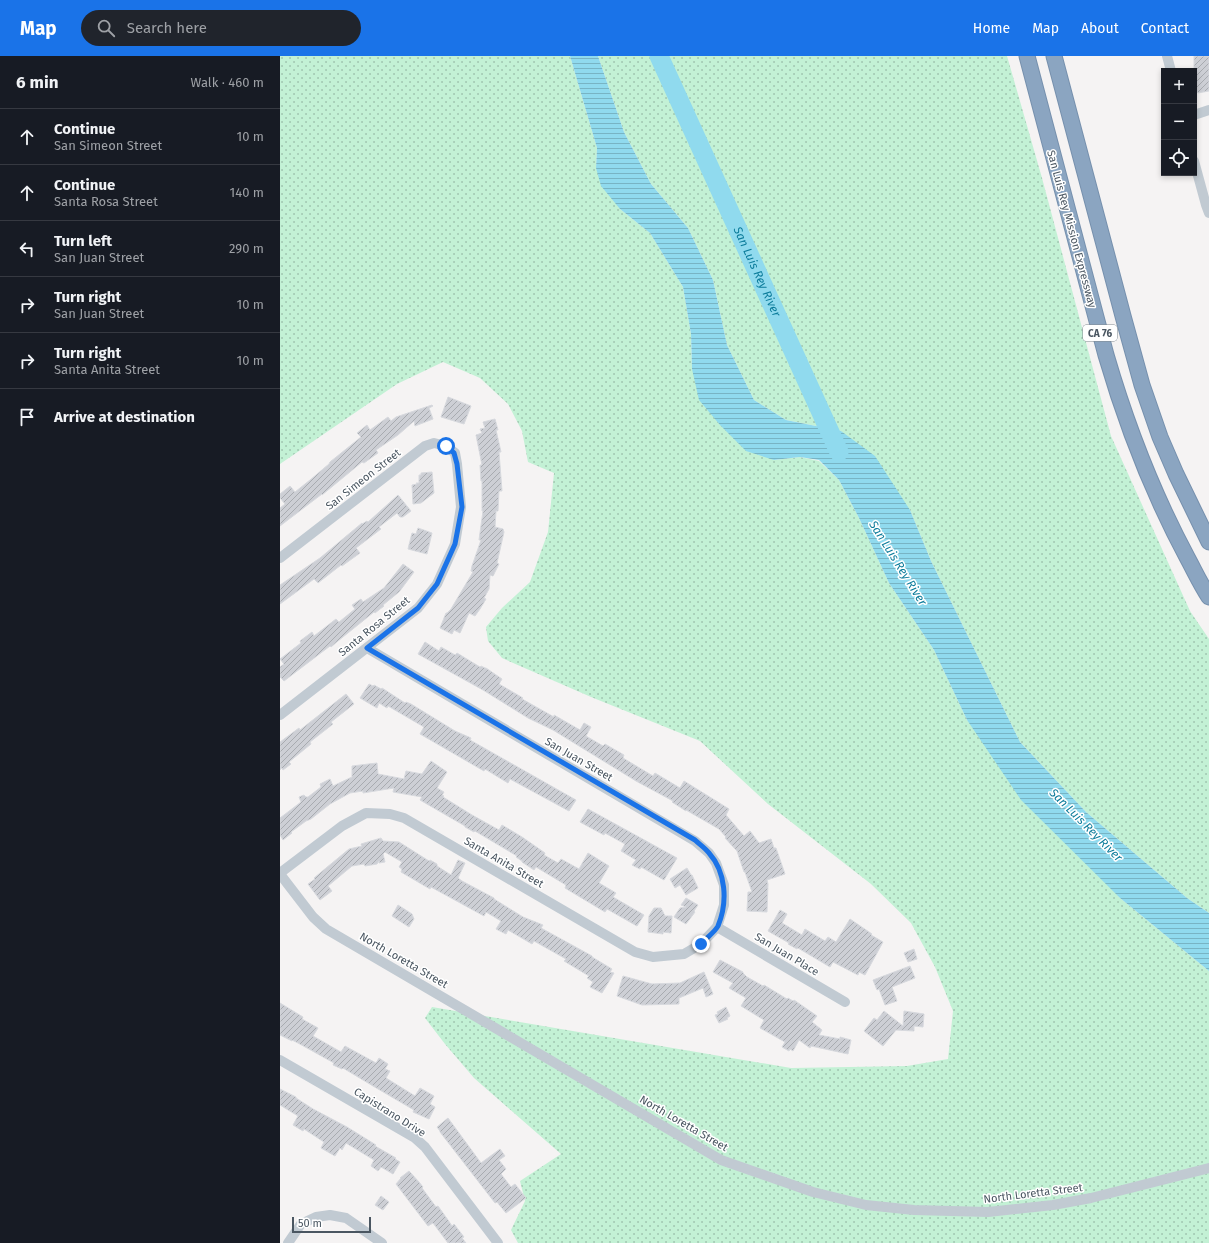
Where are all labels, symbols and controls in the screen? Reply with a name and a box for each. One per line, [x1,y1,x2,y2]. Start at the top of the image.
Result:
search box [81,10,361,46]
text: Map [20,17,57,40]
icon: search [95,17,117,39]
text: Search here [127,19,207,37]
text: Home [973,20,1010,37]
text: Map [1032,20,1059,37]
text: About [1081,20,1119,37]
text: Contact [1141,20,1189,37]
map controls [1161,68,1197,176]
button: + [1161,68,1197,104]
text: 6 min [16,72,59,93]
text: Walk · 460 m [191,75,264,90]
button: − [1161,104,1197,140]
text: Continue [54,120,115,138]
icon: ahead [16,126,38,148]
text: 10 m [237,129,264,144]
text: San Simeon Street [54,138,162,153]
button: locate [1161,140,1197,176]
street label: San Luis Rey Mission Expressway [1044,149,1099,310]
text: Continue [54,176,115,194]
icon: ahead [16,182,38,204]
text: 140 m [230,185,264,200]
text: Santa Rosa Street [54,194,158,209]
water label: San Luis Rey River [730,224,784,319]
text: Turn left [54,232,112,250]
icon: left [16,238,38,260]
text: 290 m [229,241,264,256]
text: San Juan Street [54,250,144,265]
text: Turn right [54,288,121,306]
icon: right [16,294,38,316]
text: 10 m [237,297,264,312]
text: San Juan Street [54,306,144,321]
road number: CA 76 [1083,325,1117,341]
text: Turn right [54,344,121,362]
icon: right [16,350,38,372]
text: 10 m [237,353,264,368]
text: Santa Anita Street [54,362,160,377]
icon: arrive [16,406,38,428]
text: Arrive at destination [54,408,195,426]
route start [437,437,455,455]
street label: San Simeon Street [323,446,403,513]
water label: San Luis Rey River [866,517,930,608]
street label: Santa Rosa Street [336,594,413,659]
street label: San Juan Street [542,735,615,784]
water label: San Luis Rey River [1046,785,1126,865]
street label: Santa Anita Street [462,834,546,890]
street label: North Loretta Street [357,930,450,991]
street label: San Juan Place [752,930,821,979]
route end [692,935,710,953]
street label: Capistrano Drive [351,1085,428,1140]
street label: North Loretta Street [637,1093,730,1154]
street label: North Loretta Street [983,1181,1083,1206]
scale bar [292,1215,371,1234]
text: 50 m [298,1217,322,1230]

